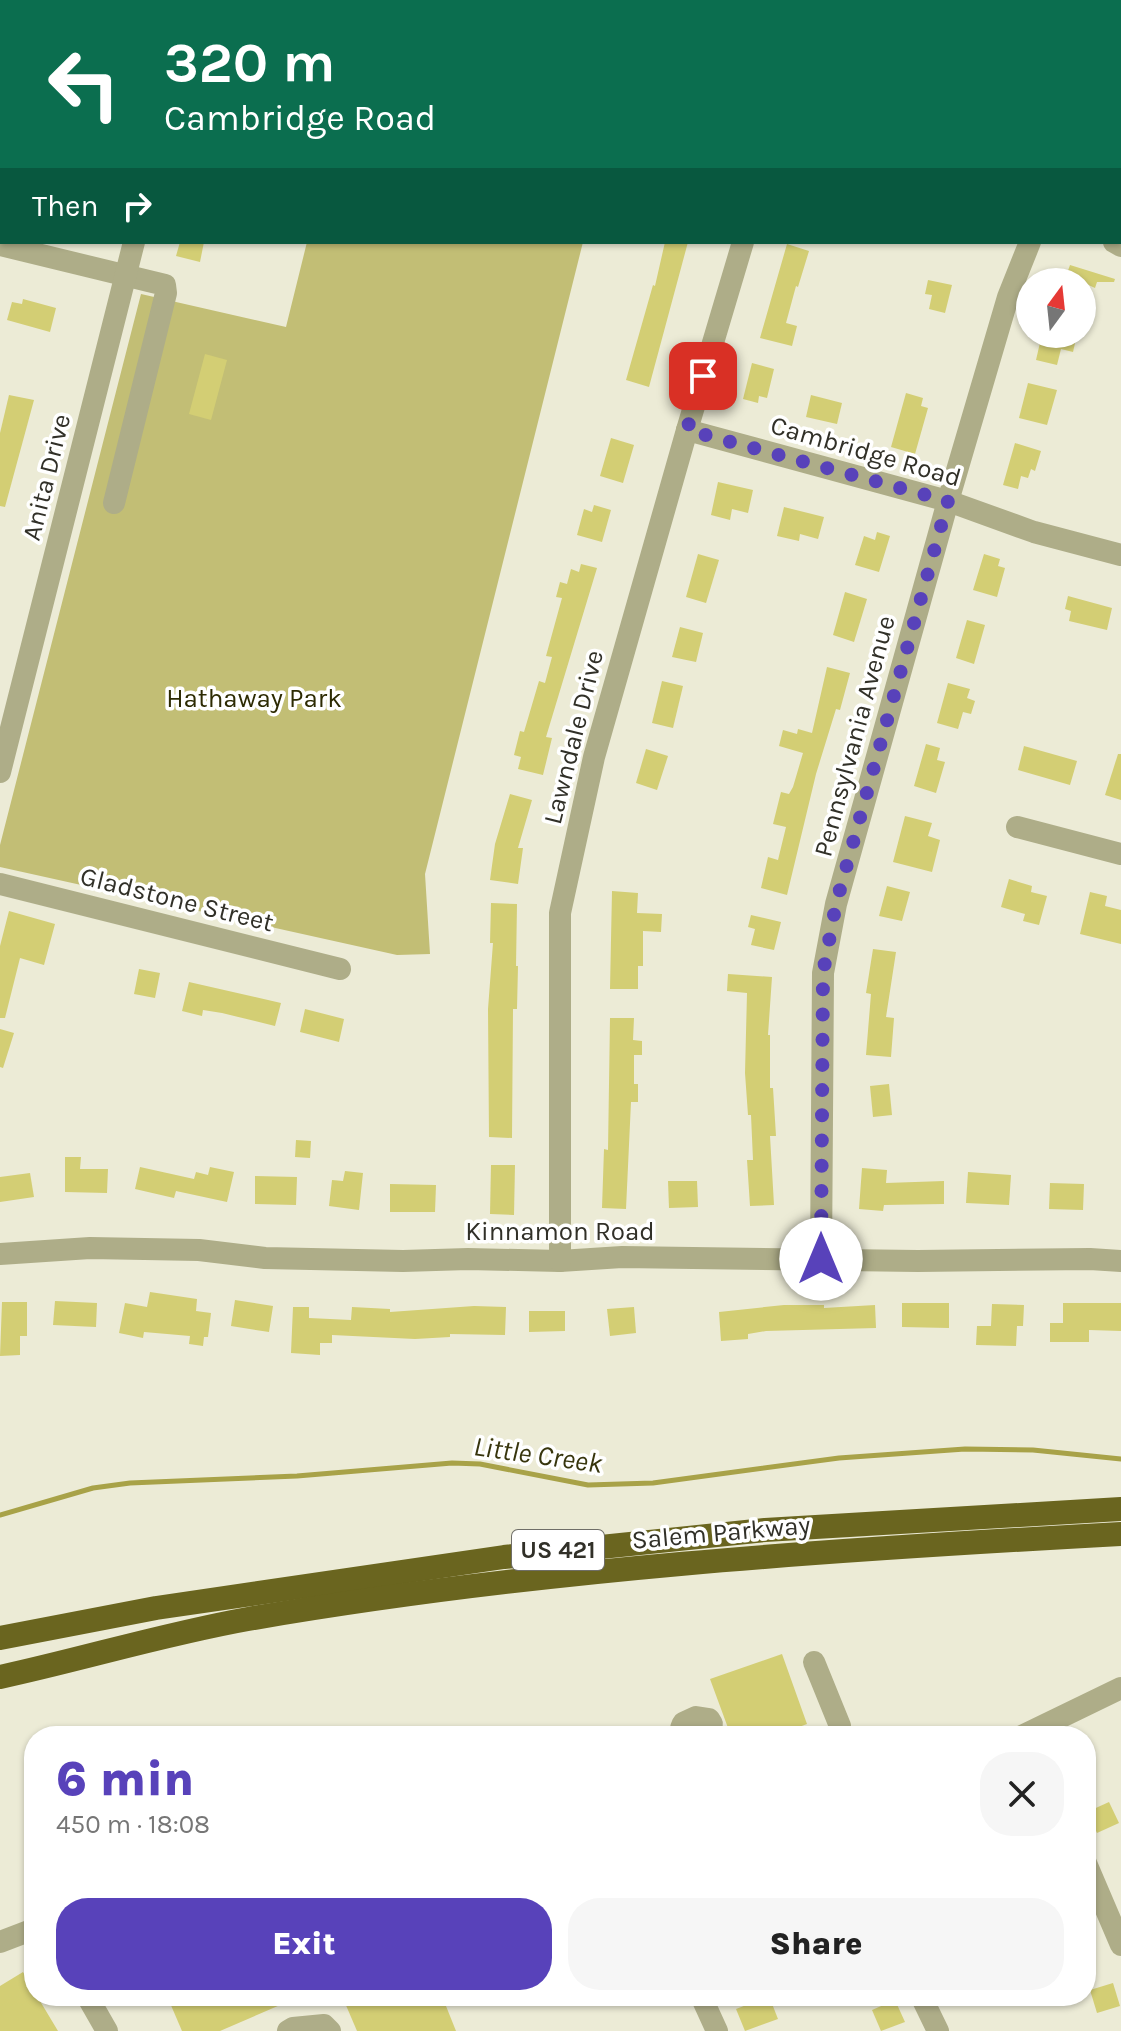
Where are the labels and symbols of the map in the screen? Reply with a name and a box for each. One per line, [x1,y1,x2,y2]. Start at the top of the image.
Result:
north arrow [1016,268,1096,348]
pin [669,342,737,410]
street label: Cambridge Road [767,409,965,493]
street label: Anita Drive [16,411,77,544]
street label: Pennsylvania Avenue [807,612,902,860]
street label: Lawndale Drive [537,647,610,827]
park label: Hathaway Park [166,683,342,714]
street label: Gladstone Street [77,860,277,939]
street label: Kinnamon Road [465,1216,655,1247]
position arrow [779,1217,863,1301]
water label: Little Creek [472,1429,605,1480]
street label: Salem Parkway [630,1509,812,1556]
road number: US 421 [512,1530,604,1570]

